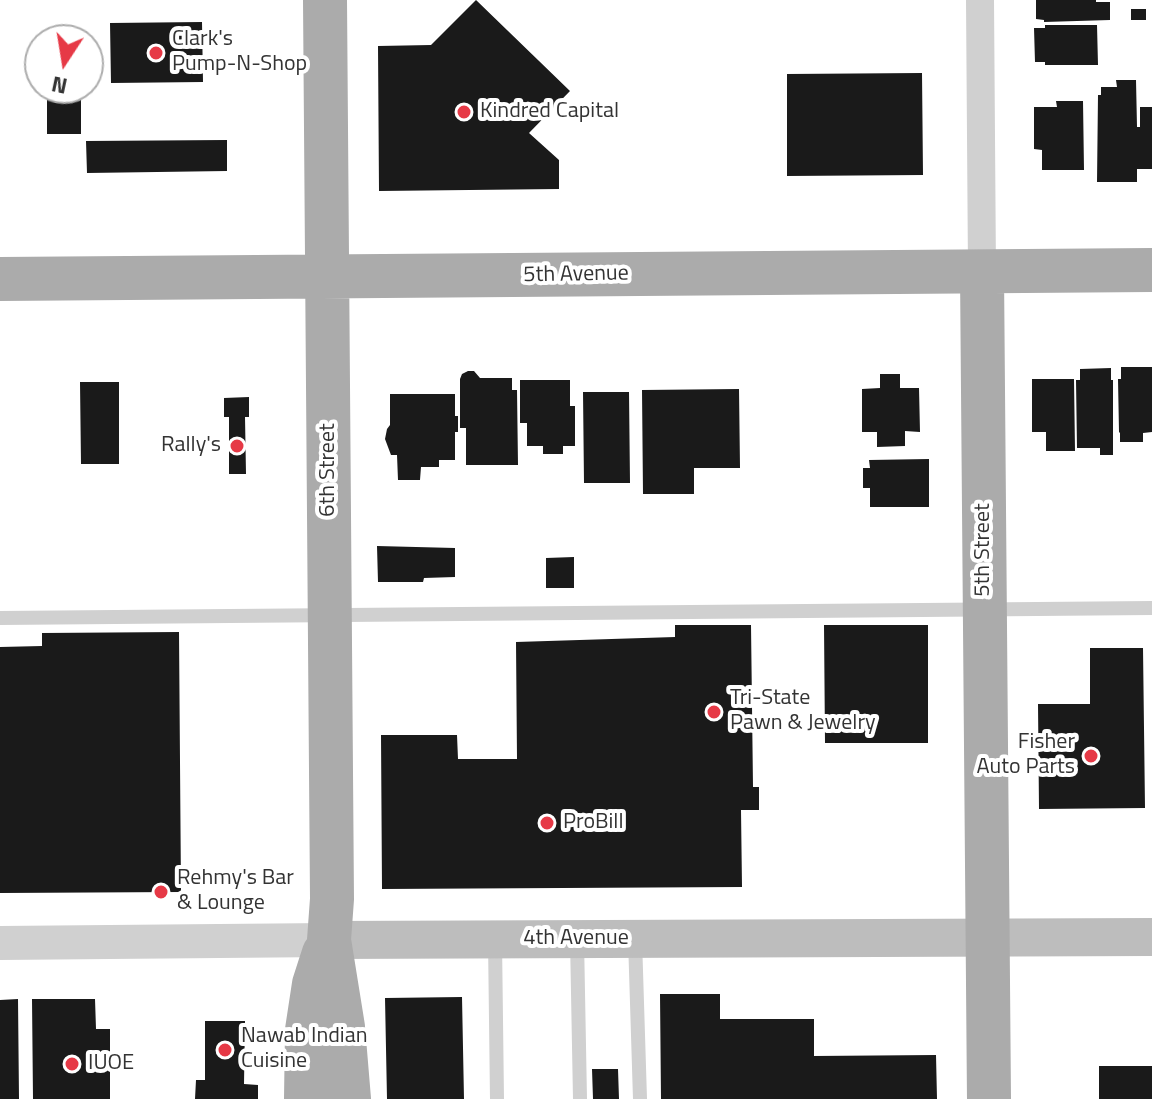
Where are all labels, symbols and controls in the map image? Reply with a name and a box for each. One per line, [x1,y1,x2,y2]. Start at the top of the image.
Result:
north arrow [24,24,104,104]
place label: Clark's Pump-N-Shop [172,27,307,78]
marker: Clark's Pump-N-Shop [147,44,165,62]
text: N [48,67,70,104]
place label: Kindred Capital [480,99,619,125]
marker: Kindred Capital [455,103,473,121]
street label: 5th Avenue [523,261,629,289]
street label: 6th Street [316,423,342,517]
place label: Rally's [161,433,221,459]
marker: Rally's [228,437,246,455]
street label: 5th Street [971,503,997,597]
place label: Tri-State Pawn & Jewelry [730,686,876,738]
marker: Tri-State Pawn & Jewelry [705,703,723,721]
place label: Fisher Auto Parts [977,730,1075,782]
marker: Fisher Auto Parts [1082,747,1100,765]
place label: ProBill [563,810,623,836]
marker: ProBill [538,814,556,832]
place label: Rehmy's Bar & Lounge [177,866,294,918]
marker: Rehmy's Bar & Lounge [152,883,170,901]
street label: 4th Avenue [523,926,629,952]
place label: Nawab Indian Cuisine [241,1024,367,1076]
marker: Nawab Indian Cuisine [216,1041,234,1059]
place label: IUOE [88,1051,134,1077]
marker: IUOE [63,1055,81,1073]

